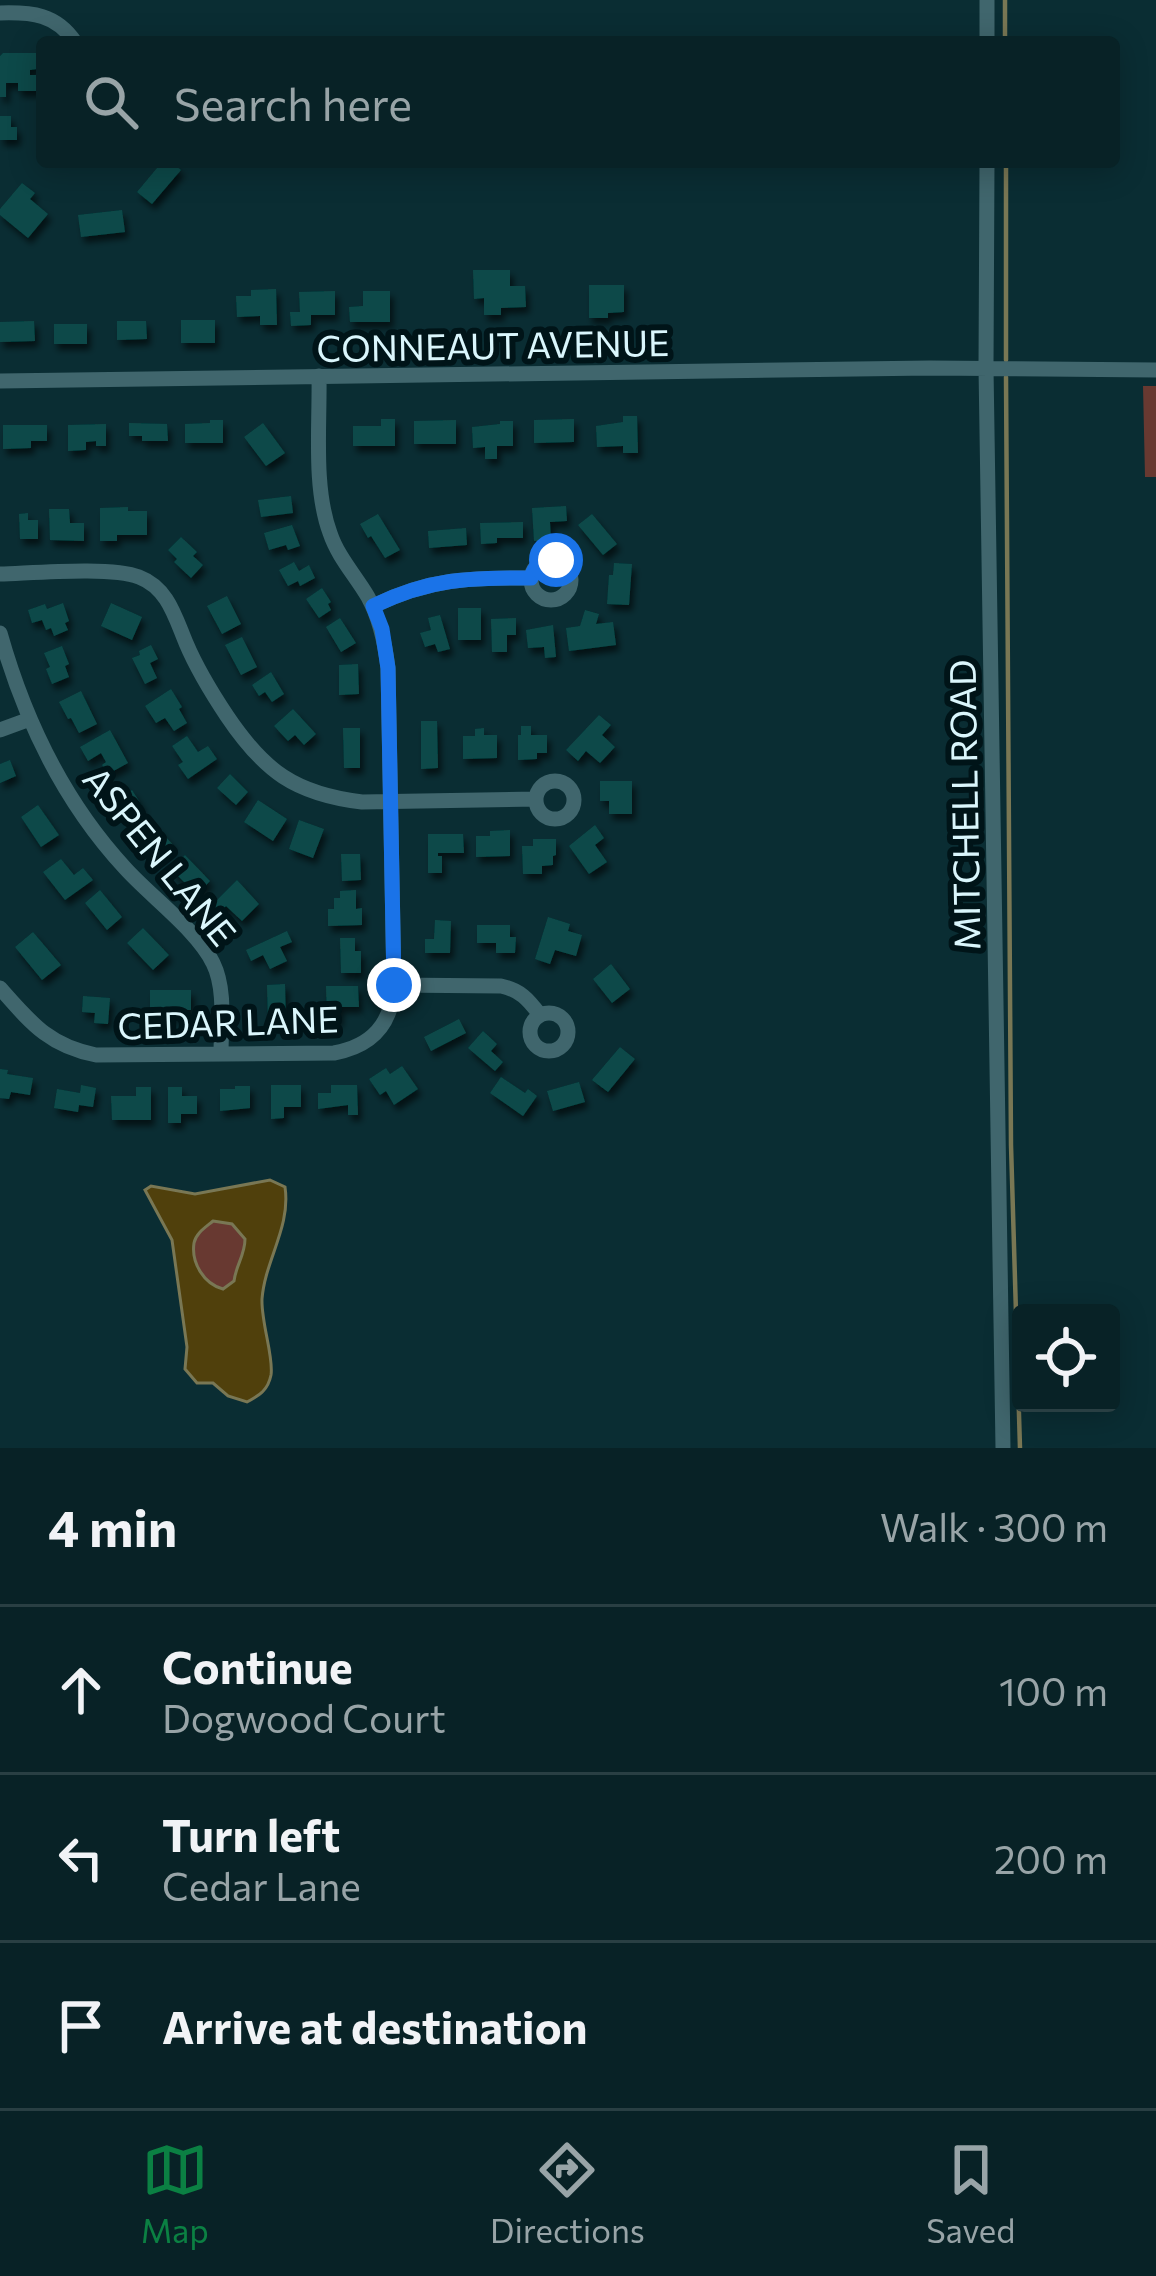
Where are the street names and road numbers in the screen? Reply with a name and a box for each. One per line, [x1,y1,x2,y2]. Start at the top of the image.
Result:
street label: CONNEAUT AVENUE [316,319,670,369]
street label: MITCHELL ROAD [938,659,988,951]
street label: ASPEN LANE [75,756,247,954]
street label: CEDAR LANE [117,995,339,1047]

